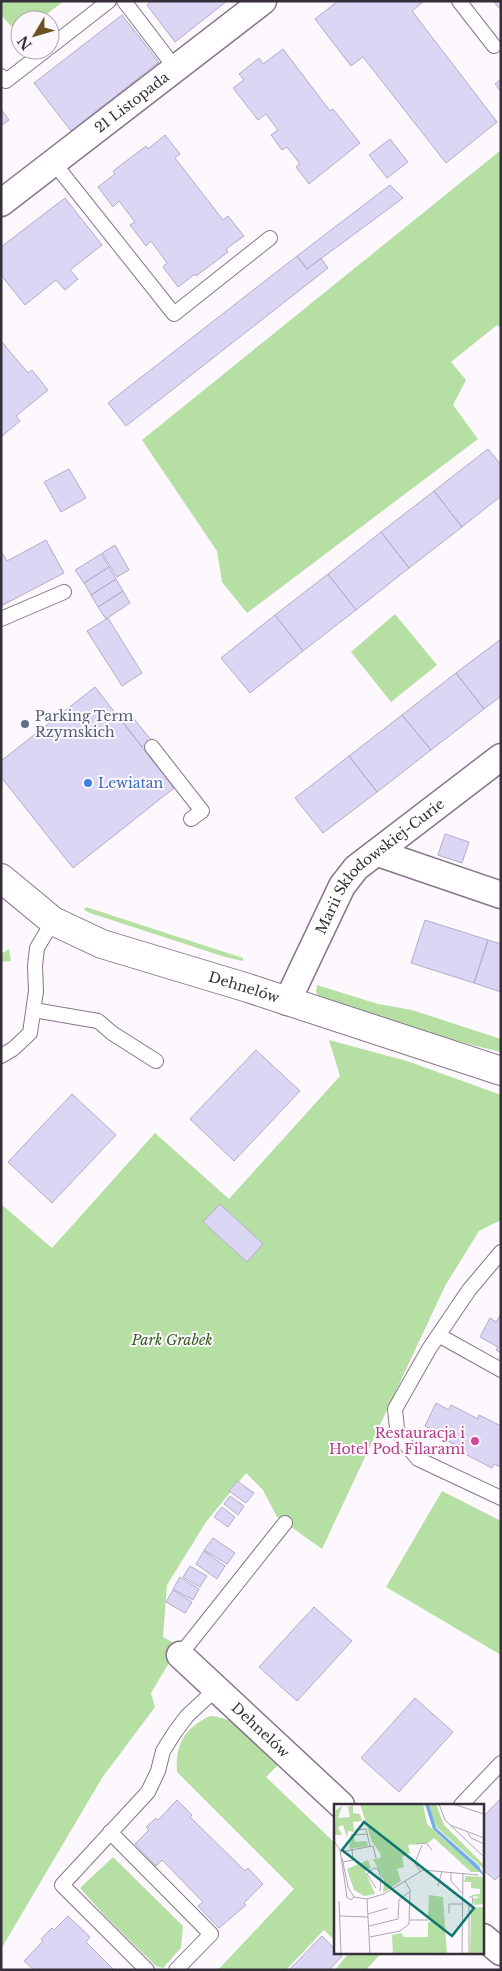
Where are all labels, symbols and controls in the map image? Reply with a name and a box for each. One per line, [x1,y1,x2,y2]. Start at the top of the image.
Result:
north arrow [10,10,60,60]
text: N [14,32,36,54]
street label: 21 Listopada [91,68,173,137]
place label: Parking Term Rzymskich [35,707,133,741]
marker: Parking Term Rzymskich [19,718,31,730]
place label: Lewiatan [98,774,164,792]
marker: Lewiatan [82,777,94,789]
street label: Marii Skłodowskiej-Curie [312,795,448,937]
street label: Dehnelów [206,968,282,1007]
park label: Park Grabek [131,1331,212,1349]
place label: Restauracja i Hotel Pod Filarami [329,1424,465,1458]
marker: Restauracja i Hotel Pod Filarami [469,1435,481,1447]
street label: Dehnelów [228,1698,293,1762]
inset map [334,1804,484,1954]

